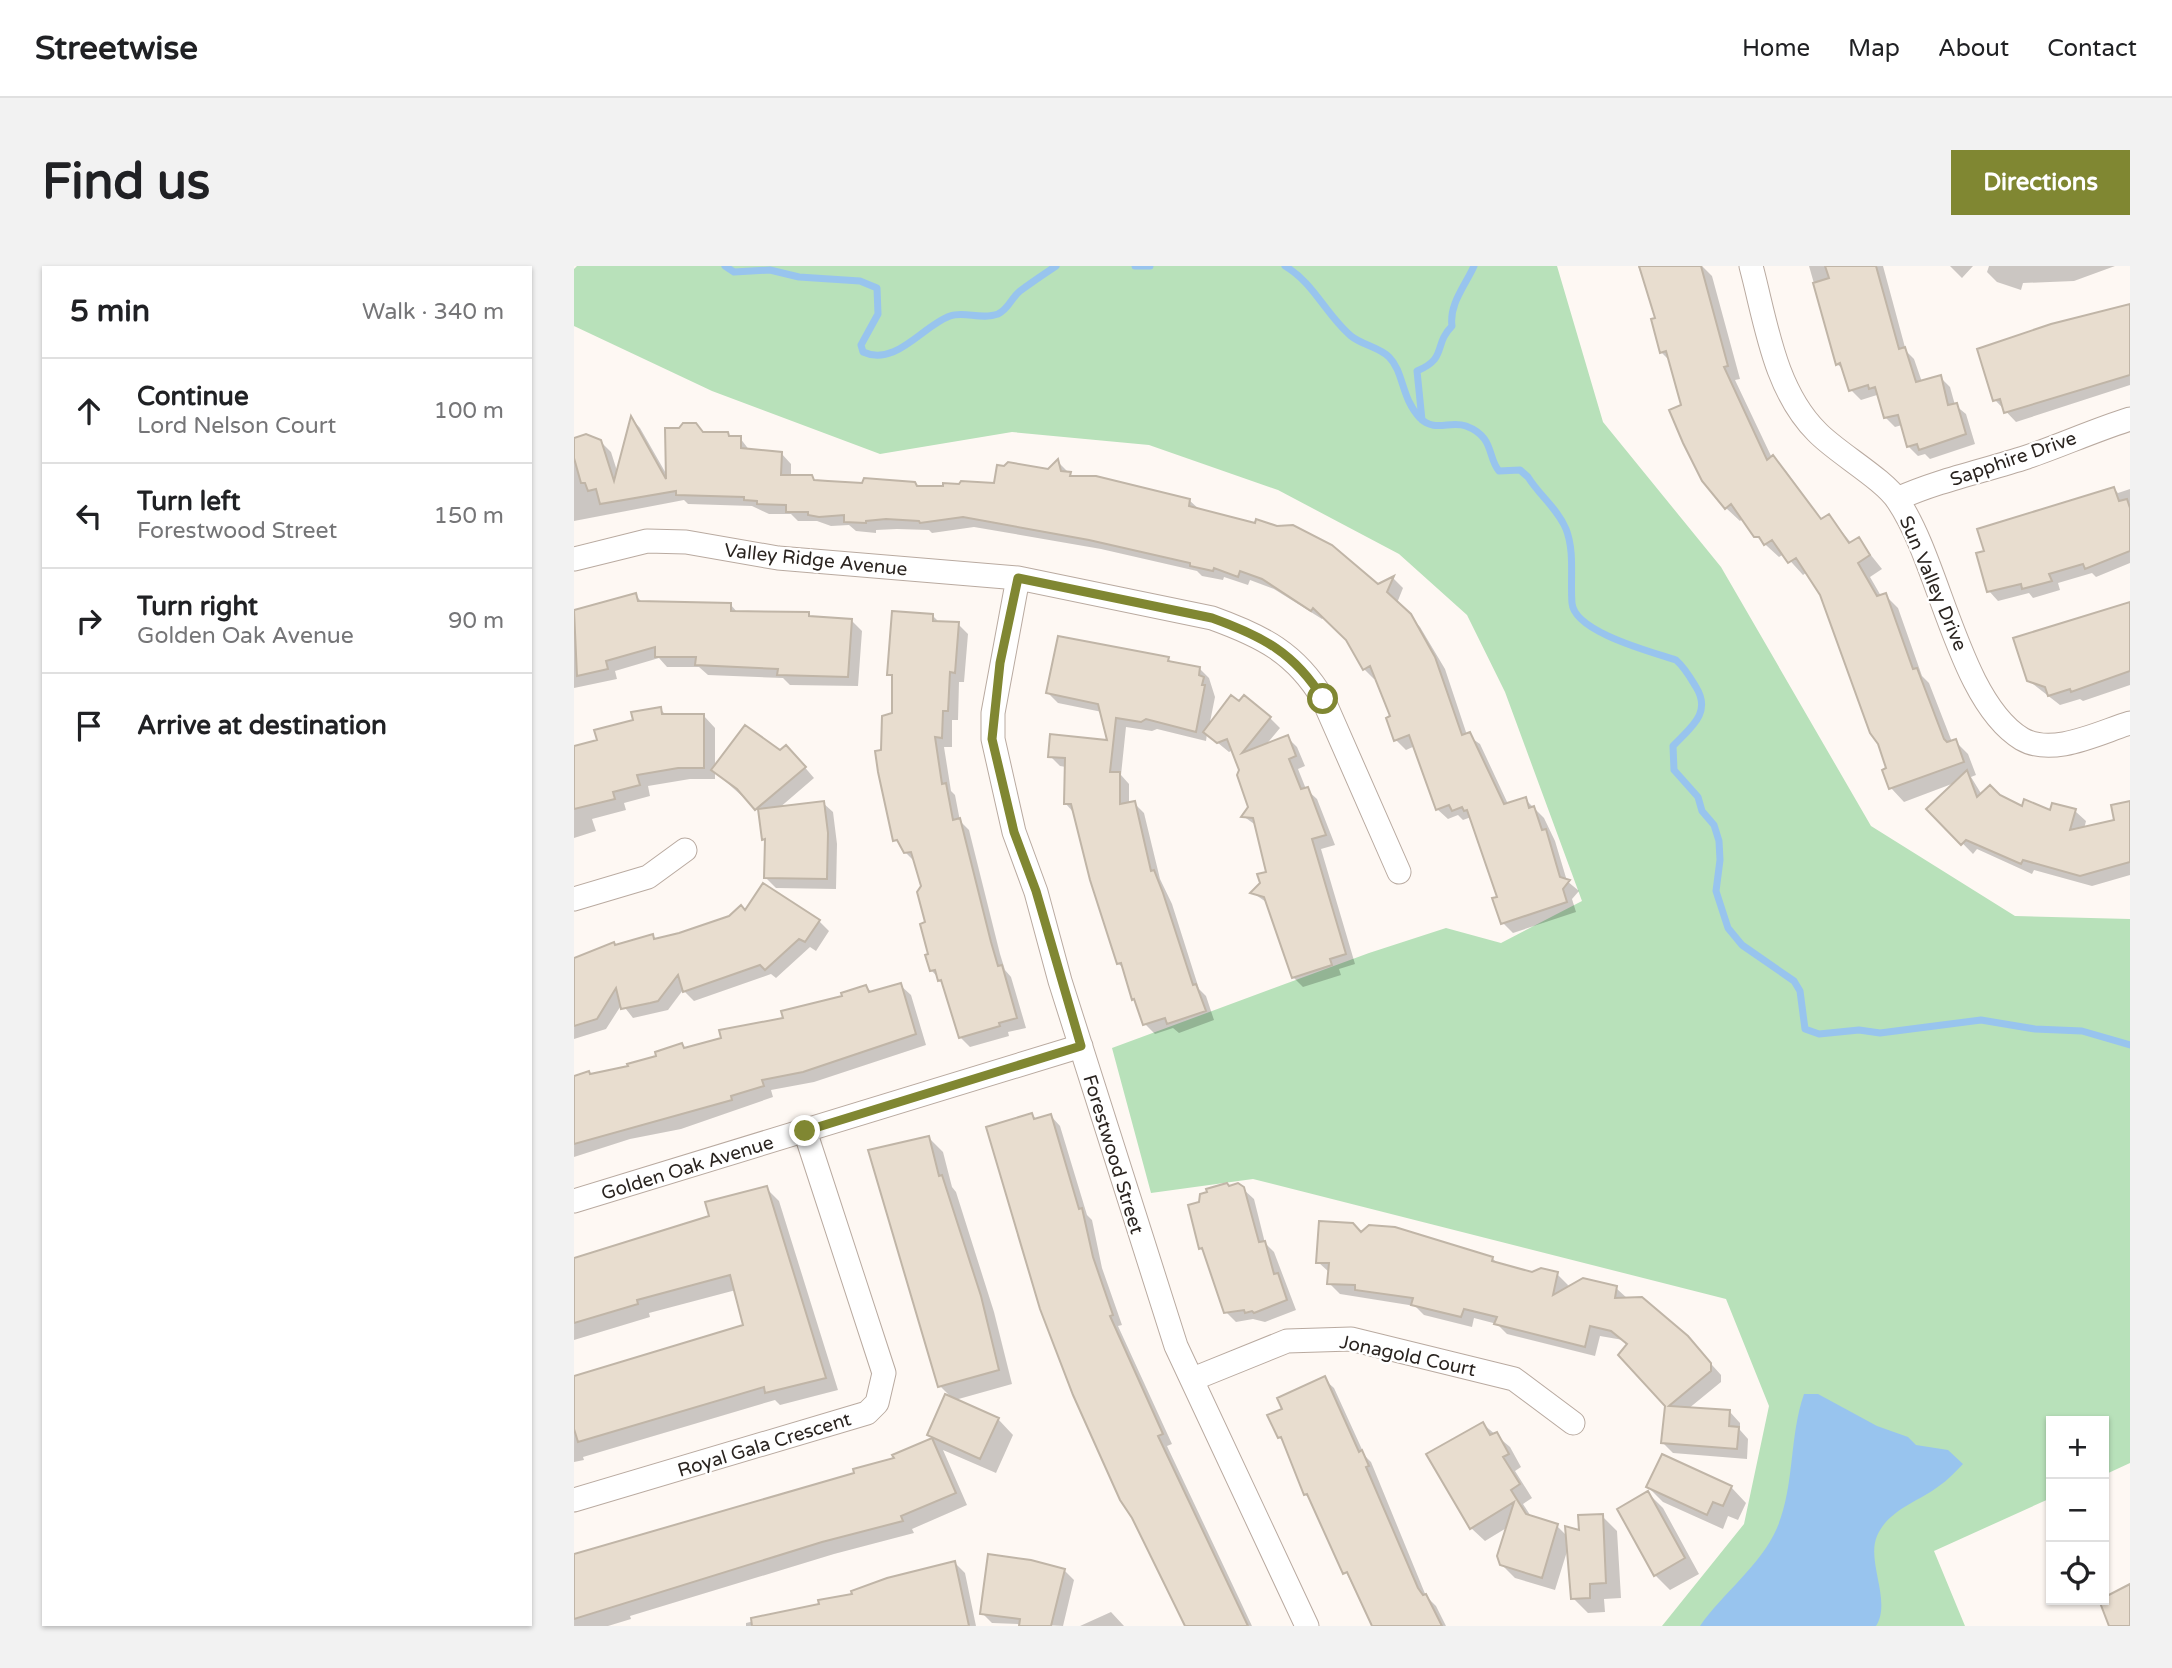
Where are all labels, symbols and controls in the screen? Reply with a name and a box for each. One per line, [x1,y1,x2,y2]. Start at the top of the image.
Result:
text: Streetwise [35,29,198,68]
text: Home [1742,34,1810,63]
text: Map [1848,34,1900,63]
text: About [1938,34,2009,63]
text: Contact [2047,34,2137,63]
button: Directions [1951,150,2130,215]
text: Find us [42,153,210,212]
text: 5 min [70,293,150,330]
text: Walk · 340 m [362,298,504,326]
text: Continue [137,381,249,412]
icon: ahead [70,392,108,430]
text: 100 m [434,397,504,425]
text: Lord Nelson Court [137,412,336,440]
street label: Sapphire Drive [1947,427,2079,491]
text: Turn left [137,486,240,517]
icon: left [70,497,108,535]
text: 150 m [434,502,504,530]
street label: Sun Valley Drive [1895,513,1971,654]
text: Forestwood Street [137,517,337,545]
street label: Valley Ridge Avenue [723,539,909,581]
text: Turn right [137,591,258,622]
icon: right [70,602,108,640]
text: 90 m [448,607,504,635]
text: Golden Oak Avenue [137,622,354,650]
route start [1307,683,1338,714]
icon: arrive [70,707,108,745]
text: Arrive at destination [137,710,387,741]
street label: Forestwood Street [1078,1072,1148,1237]
route end [789,1115,820,1146]
street label: Golden Oak Avenue [598,1131,776,1205]
street label: Jonagold Court [1338,1331,1478,1381]
street label: Royal Gala Crescent [675,1408,854,1482]
map controls [2046,1416,2109,1605]
button: + [2046,1416,2109,1479]
button: − [2046,1479,2109,1542]
button: locate [2046,1542,2109,1605]

